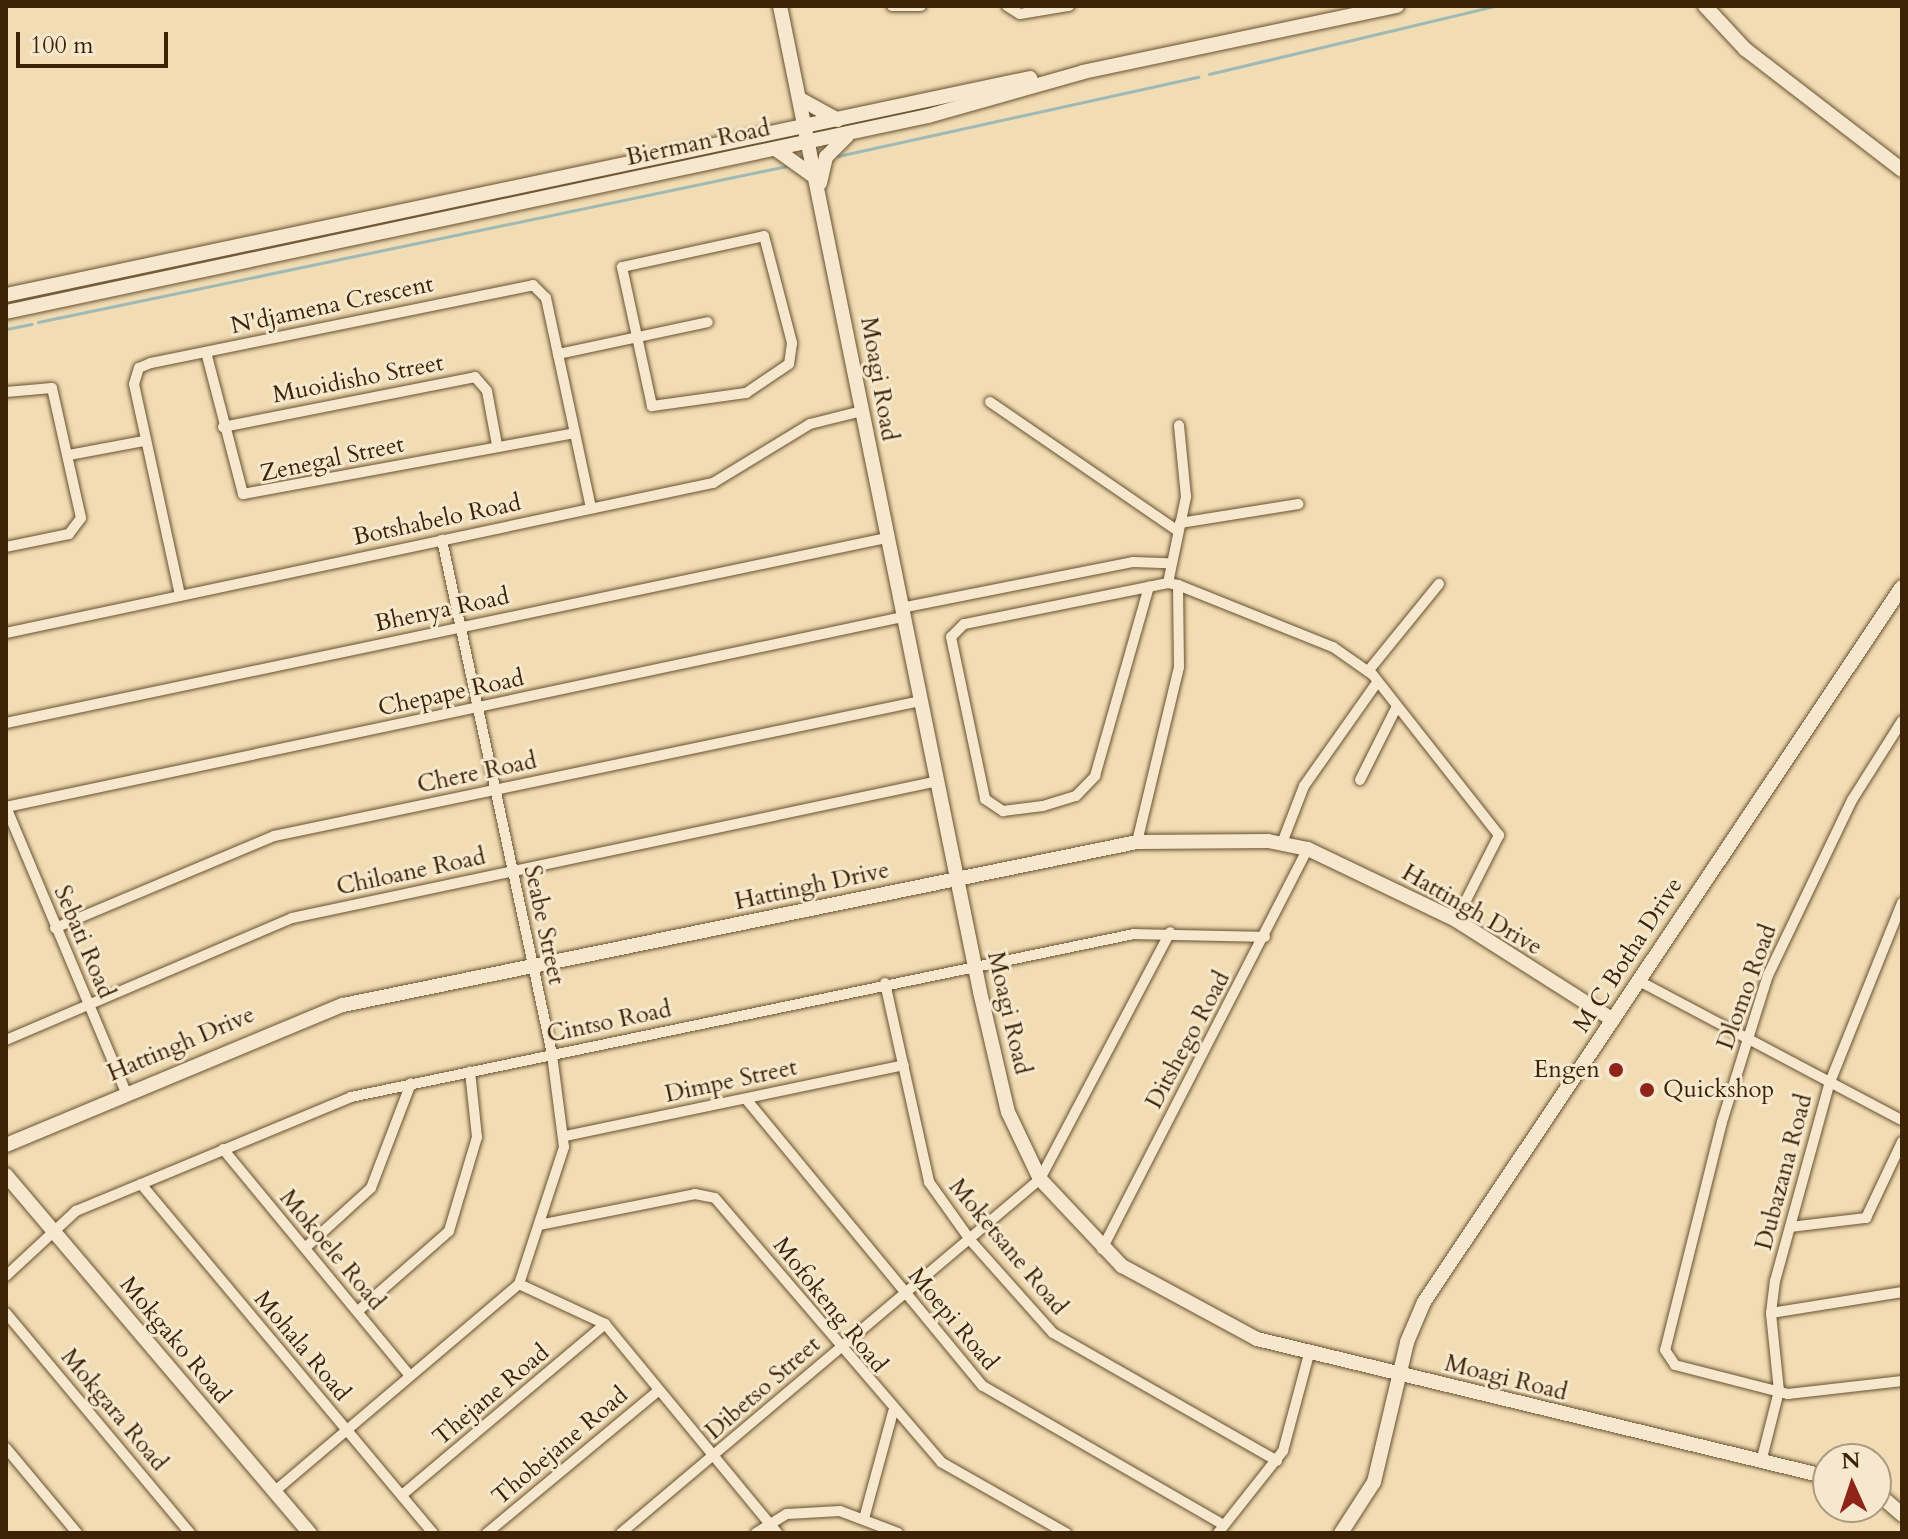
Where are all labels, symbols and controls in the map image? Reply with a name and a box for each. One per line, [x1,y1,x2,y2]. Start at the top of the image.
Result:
scale bar [20,16,172,66]
text: 100 m [30,29,94,62]
street label: Bierman Road [623,114,773,172]
street label: N'djamena Crescent [228,269,436,341]
street label: Moagi Road [854,315,904,443]
street label: Muoidisho Street [270,348,446,410]
street label: Zenegal Street [257,430,407,488]
street label: Botshabelo Road [351,488,523,552]
street label: Bhenya Road [372,582,512,638]
street label: Chepape Road [375,663,527,723]
street label: Chere Road [415,746,539,800]
street label: Chiloane Road [334,842,488,902]
street label: Hattingh Drive [732,856,892,916]
street label: Hattingh Drive [1397,858,1547,962]
street label: Seabe Street [517,863,571,987]
street label: M C Botha Drive [1567,872,1689,1038]
street label: Sebati Road [47,881,121,1003]
street label: Dlomo Road [1711,921,1783,1053]
street label: Moagi Road [981,949,1037,1077]
street label: Ditshego Road [1140,966,1236,1114]
street label: Cintso Road [544,995,674,1049]
street label: Hattingh Drive [103,1000,259,1088]
street label: Dimpe Street [662,1053,800,1109]
place label: Engen [1534,1056,1600,1084]
marker: Engen [1607,1061,1625,1079]
place label: Quickshop [1663,1076,1774,1104]
marker: Quickshop [1638,1081,1656,1099]
street label: Dubazana Road [1749,1091,1819,1253]
street label: Moketsane Road [943,1173,1073,1321]
street label: Mokoele Road [273,1184,391,1316]
street label: Mofokeng Road [767,1231,893,1379]
street label: Moepi Road [902,1262,1004,1376]
street label: Mokgako Road [113,1271,237,1409]
street label: Mohala Road [248,1285,356,1407]
street label: Dibetso Street [700,1330,826,1446]
street label: Thejane Road [427,1338,555,1452]
street label: Mokgara Road [55,1343,173,1477]
street label: Moagi Road [1442,1349,1570,1407]
street label: Thobejane Road [486,1381,634,1511]
north arrow [1812,1443,1892,1523]
text: N [1841,1446,1861,1477]

